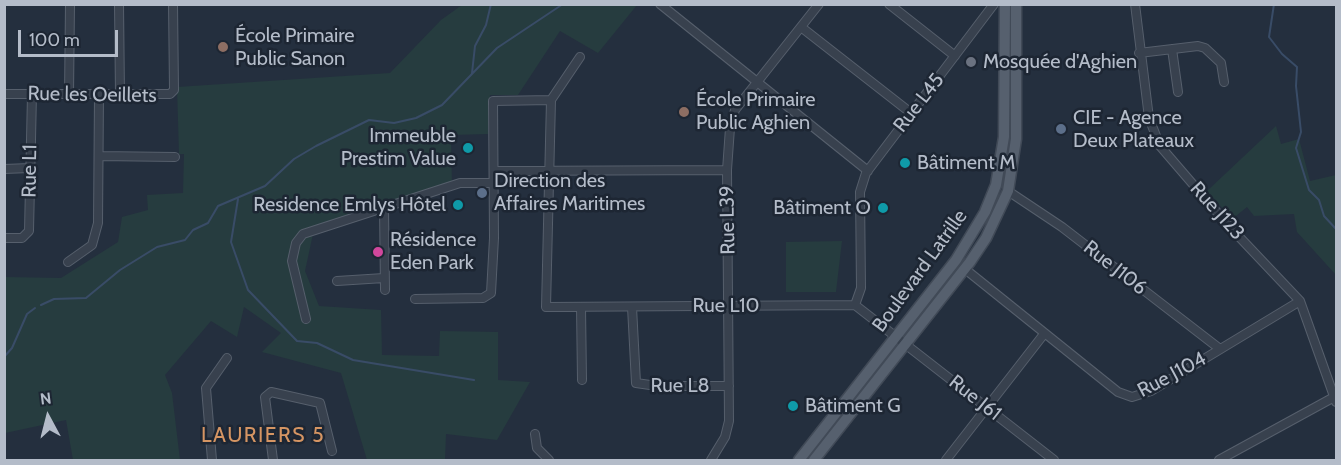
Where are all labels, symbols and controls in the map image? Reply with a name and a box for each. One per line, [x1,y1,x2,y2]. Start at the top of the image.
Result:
scale bar [21,18,122,56]
place label: École Primaire Public Sanon [235,24,355,71]
text: 100 m [29,29,80,51]
marker: École Primaire Public Sanon [216,40,230,54]
place label: Mosquée d'Aghien [983,50,1137,74]
marker: Mosquée d'Aghien [964,55,978,69]
street label: Rue L45 [889,69,949,137]
street label: Rue les Oeillets [27,82,157,108]
place label: École Primaire Public Aghien [696,88,816,135]
marker: École Primaire Public Aghien [677,105,691,119]
place label: CIE - Agence Deux Plateaux [1073,106,1194,153]
marker: CIE - Agence Deux Plateaux [1054,122,1068,136]
place label: Immeuble Prestim Value [341,124,456,171]
marker: Immeuble Prestim Value [461,141,475,155]
street label: Rue L1 [18,144,42,198]
place label: Bâtiment M [917,151,1016,175]
marker: Bâtiment M [898,156,912,170]
place label: Direction des Affaires Maritimes [494,169,645,216]
street label: Rue J123 [1185,177,1249,245]
street label: Rue L39 [715,185,741,255]
marker: Direction des Affaires Maritimes [475,186,489,200]
place label: Residence Emlys Hôtel [253,193,446,217]
place label: Bâtiment O [773,196,871,220]
marker: Residence Emlys Hôtel [451,198,465,212]
marker: Bâtiment O [876,201,890,215]
street label: Boulevard Latrille [868,205,972,337]
place label: Résidence Eden Park [390,228,476,275]
street label: Rue J106 [1078,236,1152,300]
marker: Résidence Eden Park [371,245,385,259]
street label: Rue L10 [692,294,760,318]
street label: Rue J104 [1134,347,1210,403]
street label: Rue J61 [944,370,1006,426]
street label: Rue L8 [650,374,710,398]
north arrow [18,387,78,447]
text: N [39,389,53,409]
place label: Bâtiment G [805,394,901,418]
marker: Bâtiment G [786,399,800,413]
district label: LAURIERS 5 [201,423,325,449]

